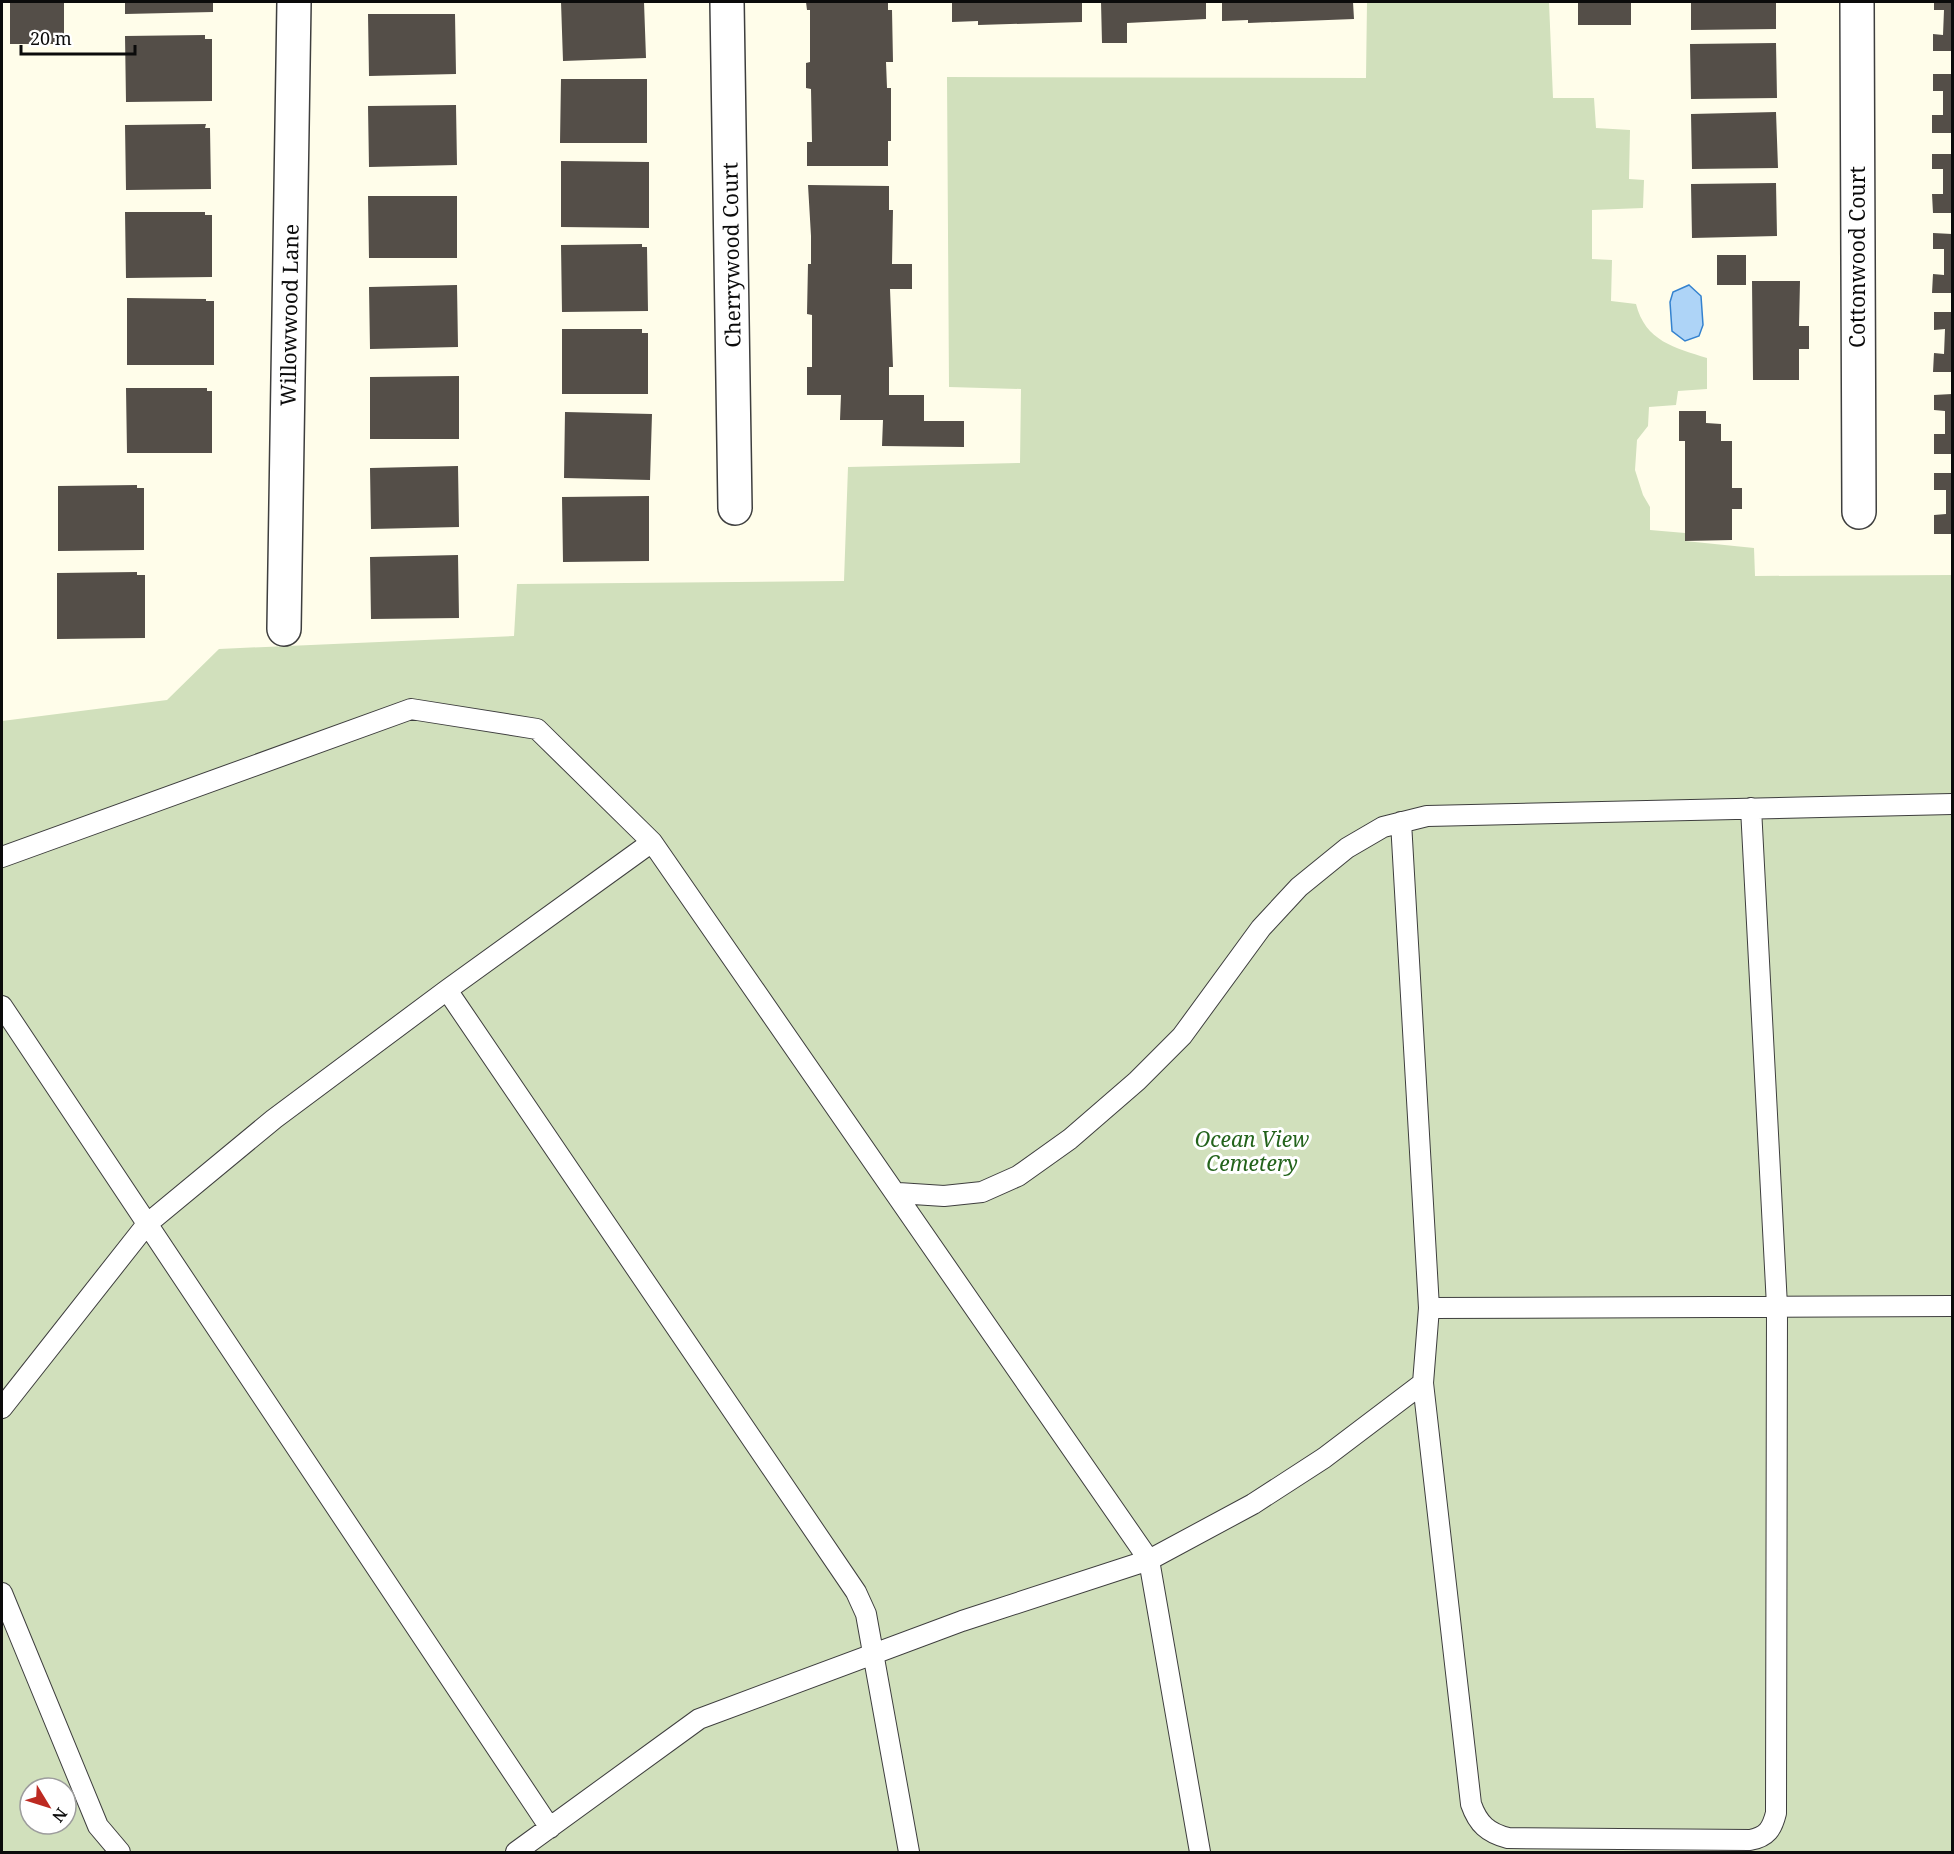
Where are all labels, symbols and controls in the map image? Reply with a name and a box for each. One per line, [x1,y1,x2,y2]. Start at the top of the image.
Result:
scale bar [21,18,135,56]
text: 20 m [30,26,72,50]
street label: Cherrywood Court [715,162,747,348]
street label: Cottonwood Court [1843,166,1871,348]
street label: Willowwood Lane [273,224,305,406]
park label: Ocean View Cemetery [1195,1125,1309,1177]
north arrow [18,1776,78,1836]
text: N [47,1803,72,1827]

